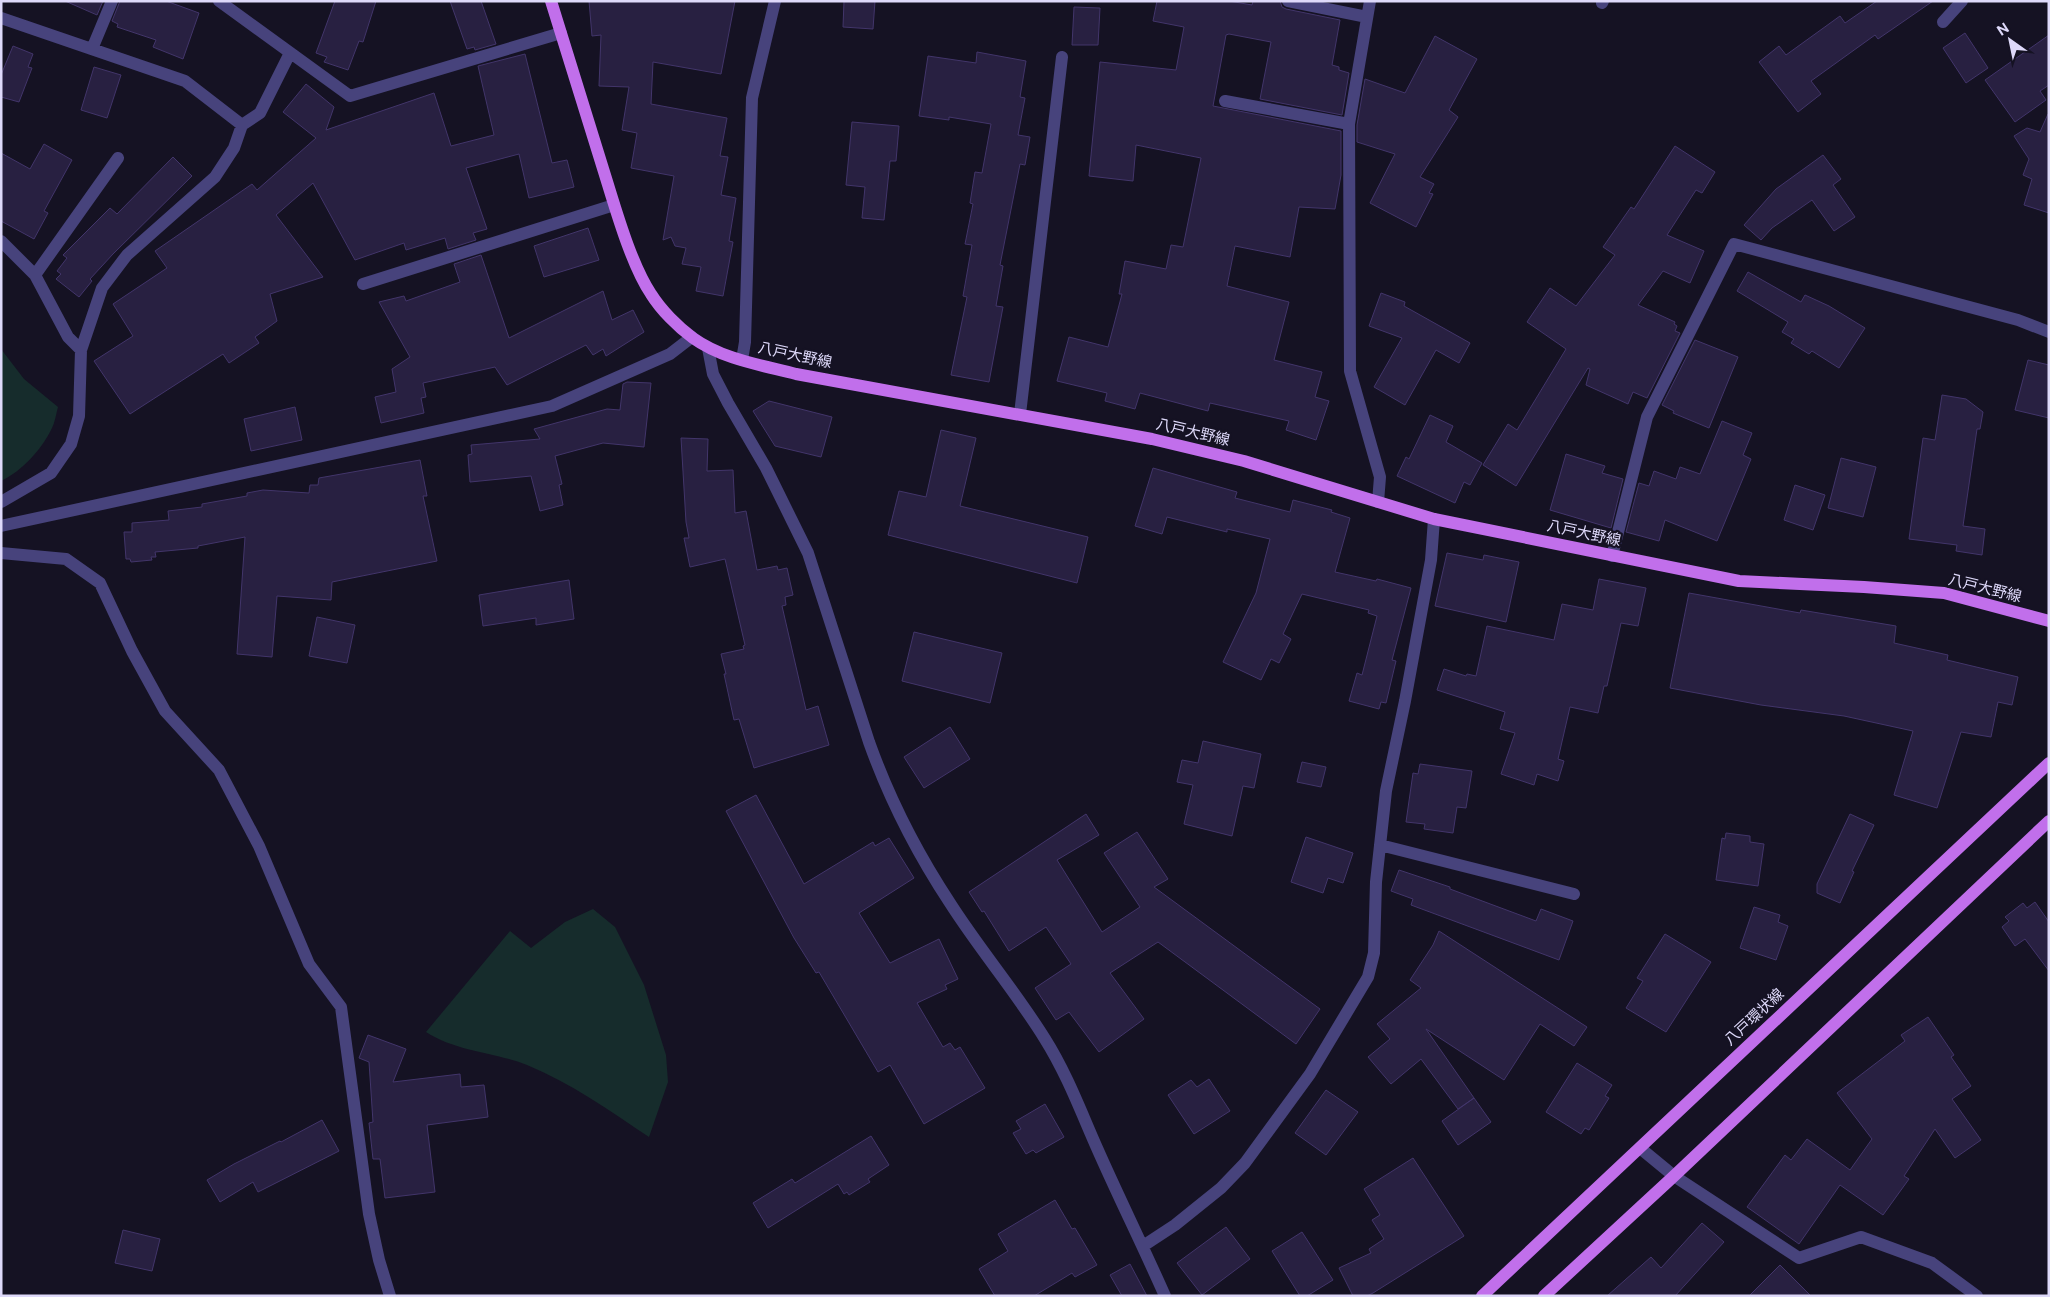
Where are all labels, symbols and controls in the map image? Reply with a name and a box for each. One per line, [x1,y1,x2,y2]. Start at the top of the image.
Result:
north arrow [1985,15,2035,65]
text: N [1994,19,2012,39]
street label: 八戸大野線 [757,338,834,371]
street label: 八戸大野線 [1155,415,1232,448]
street label: 八戸大野線 [1546,516,1623,549]
street label: 八戸大野線 [1947,570,2024,605]
street label: 八戸環状線 [1720,985,1787,1048]

